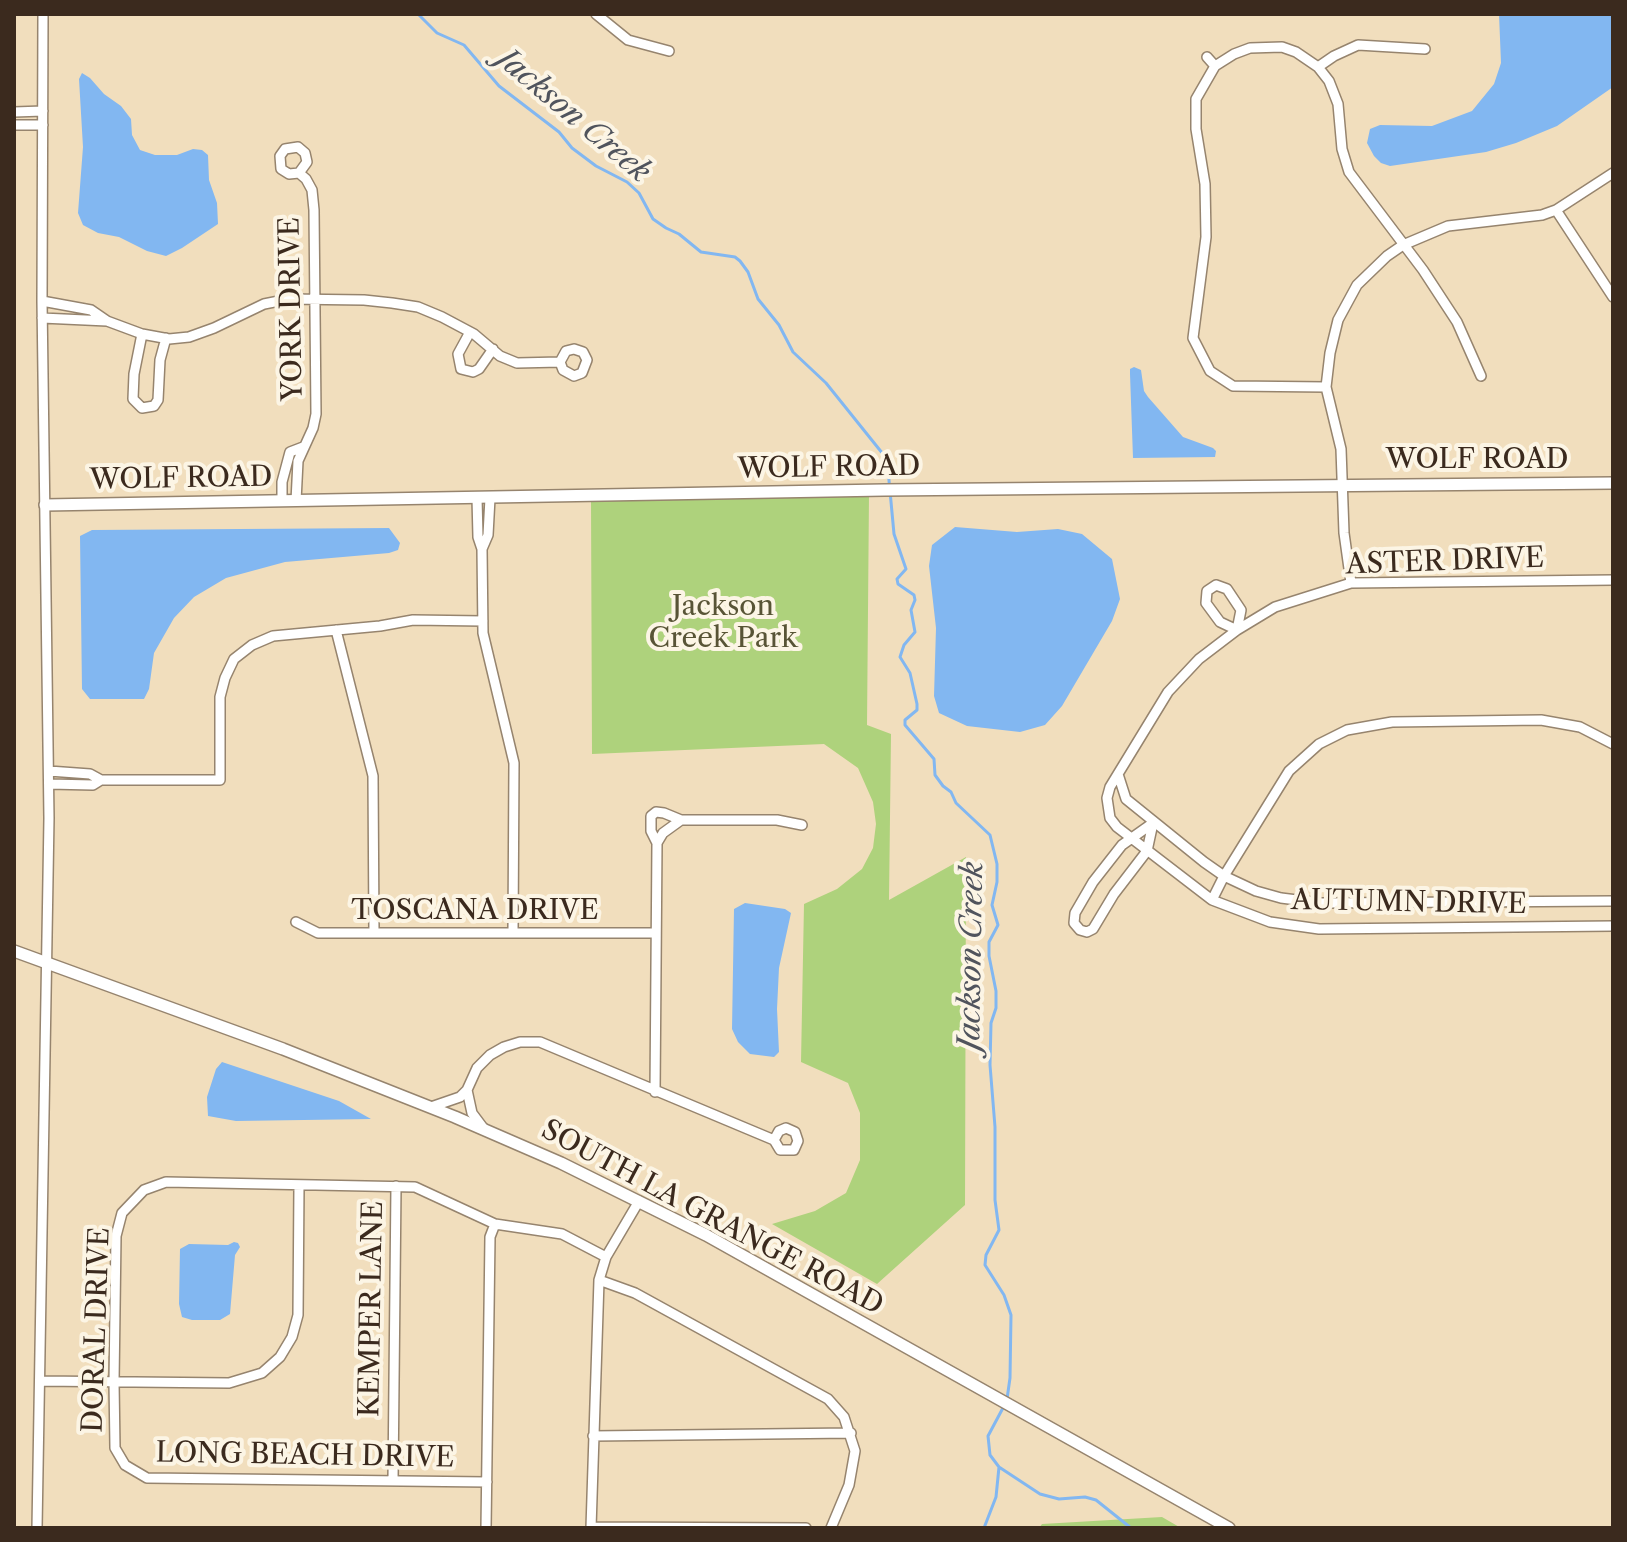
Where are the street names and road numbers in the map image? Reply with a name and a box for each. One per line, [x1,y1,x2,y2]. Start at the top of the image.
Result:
street label: YORK DRIVE [274,217,310,401]
street label: WOLF ROAD [1386,443,1568,477]
street label: WOLF ROAD [737,450,921,486]
street label: WOLF ROAD [89,461,273,497]
street label: ASTER DRIVE [1345,542,1545,582]
street label: AUTUMN DRIVE [1291,884,1527,922]
street label: TOSCANA DRIVE [351,894,599,928]
street label: SOUTH LA GRANGE ROAD [535,1113,889,1323]
street label: KEMPER LANE [353,1201,391,1417]
street label: DORAL DRIVE [77,1227,117,1433]
street label: LONG BEACH DRIVE [155,1437,455,1475]

